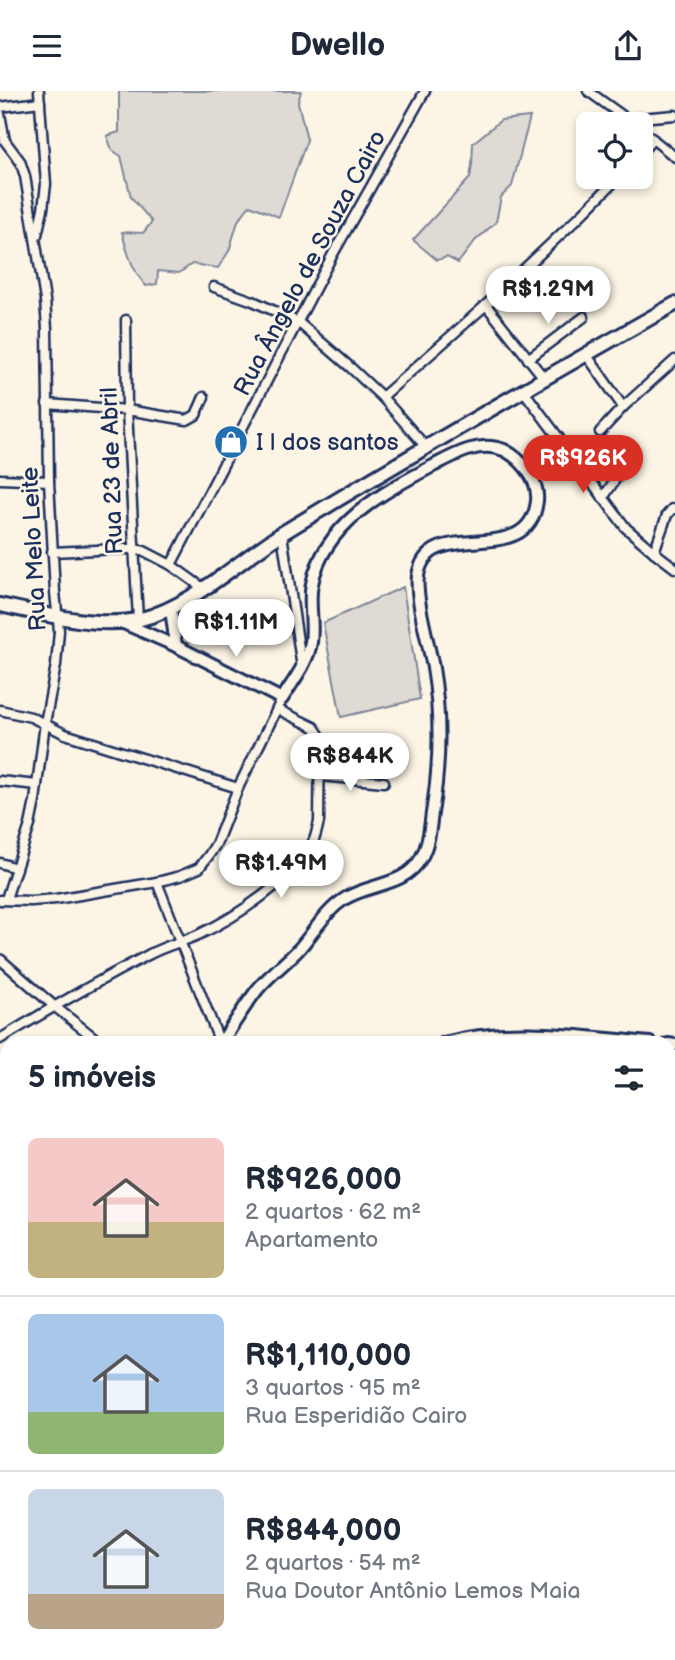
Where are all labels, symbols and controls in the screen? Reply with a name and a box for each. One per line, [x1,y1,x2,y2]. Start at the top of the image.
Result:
text: Dwello [290,26,385,65]
icon: menu [28,27,66,65]
icon: share [609,27,647,65]
map controls [576,112,653,189]
button: locate [576,112,653,189]
street label: Rua Ângelo de Souza Cairo [227,125,392,401]
pin: R$1.29M [483,267,613,326]
text: R$1.29M [502,275,594,303]
street label: Rua 23 de Abril [95,387,129,555]
shop icon: I l dos santos [212,423,250,461]
place label: I l dos santos [256,428,399,457]
pin: R$926K [526,435,640,495]
text: R$926K [539,444,627,472]
street label: Rua Melo Leite [15,466,53,632]
pin: R$1.11M [171,599,301,659]
text: R$1.11M [194,608,278,636]
pin: R$844K [293,733,407,793]
text: R$844K [306,742,394,770]
pin: R$1.49M [216,841,346,900]
text: R$1.49M [235,849,327,877]
icon: filters [610,1059,648,1097]
text: 5 imóveis [28,1060,156,1096]
text: R$926,000 [245,1162,402,1198]
icon: home [84,1166,168,1250]
text: 2 quartos · 62 m² [245,1198,421,1226]
text: Apartamento [245,1226,378,1254]
text: R$1,110,000 [245,1338,411,1374]
icon: home [84,1342,168,1426]
text: 3 quartos · 95 m² [245,1374,421,1402]
text: Rua Esperidião Cairo [245,1402,467,1430]
text: R$844,000 [245,1513,401,1549]
icon: home [84,1517,168,1601]
text: 2 quartos · 54 m² [245,1549,421,1577]
text: Rua Doutor Antônio Lemos Maia [245,1577,581,1605]

